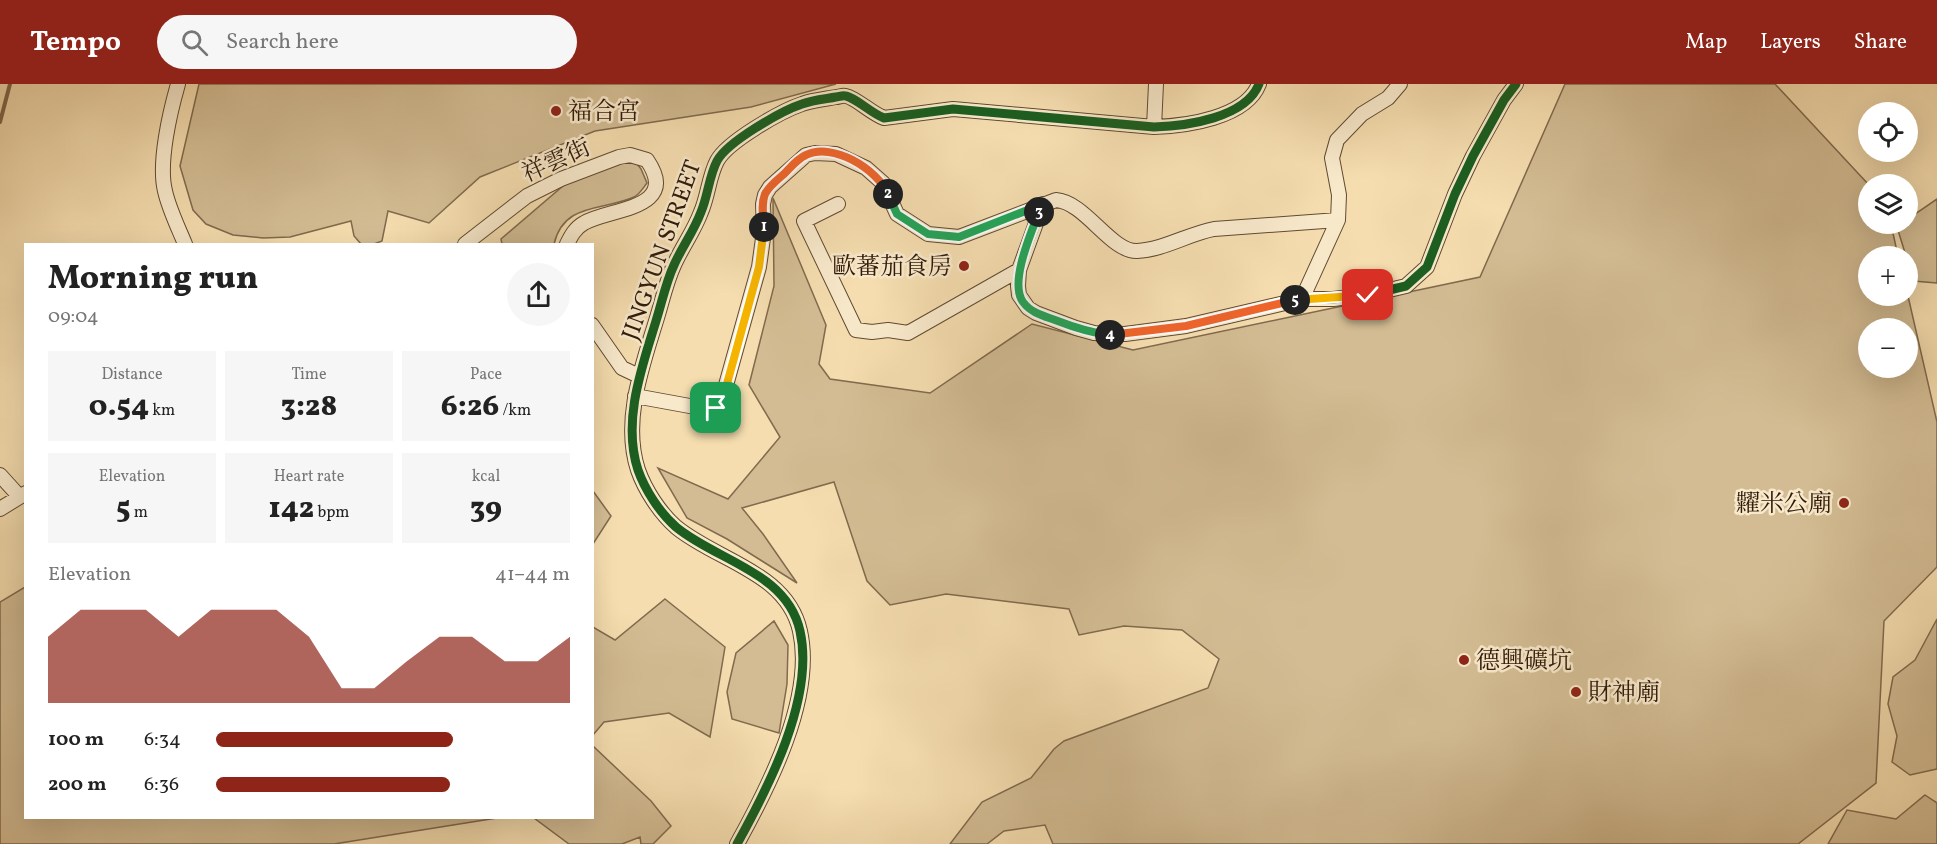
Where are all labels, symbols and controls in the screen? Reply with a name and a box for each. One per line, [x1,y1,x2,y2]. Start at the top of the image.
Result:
search box [157,15,577,69]
text: Tempo [30,23,121,62]
icon: search [178,26,211,59]
text: Search here [226,27,339,58]
text: Map [1685,28,1727,57]
text: Layers [1760,28,1821,57]
text: Share [1854,28,1907,57]
place label: 福合宮 [568,96,640,130]
map controls [1858,102,1918,378]
button: locate [1858,102,1918,162]
marker: 福合宮 [549,104,563,118]
street label: 祥雲街 [517,132,597,192]
street label: JINGYUN STREET [615,156,711,346]
button: layers [1858,174,1918,234]
pin: 2 [873,179,903,209]
text: 2 [884,183,892,205]
pin: 3 [1024,197,1054,227]
text: 3 [1035,201,1043,223]
pin: 1 [749,212,779,242]
text: 1 [761,216,767,238]
button: + [1858,246,1918,306]
place label: 歐蕃茄食房 [832,251,952,285]
text: Morning run [48,257,258,303]
marker: 歐蕃茄食房 [957,259,971,273]
button: share [507,263,570,326]
pin [1342,269,1393,320]
icon: check [1351,278,1384,311]
pin: 5 [1280,285,1310,315]
text: 5 [1291,289,1299,311]
text: 09:04 [48,303,99,331]
button: − [1858,318,1918,378]
pin: 4 [1095,320,1125,350]
text: 4 [1105,324,1115,346]
text: Distance [101,364,163,386]
text: Time [291,364,327,386]
text: Pace [470,364,502,386]
pin [690,382,741,433]
text: 0.54 [89,386,149,428]
text: 3:28 [281,386,337,428]
text: 6:26 [441,386,499,428]
icon: arrive [699,391,732,424]
text: km [149,400,175,422]
text: /km [499,400,531,422]
text: Elevation [99,466,165,488]
text: Heart rate [274,466,344,488]
text: kcal [472,466,500,488]
text: 5 [116,488,131,530]
text: 142 [268,488,314,530]
text: 39 [470,488,502,530]
place label: 糶米公廟 [1736,488,1832,522]
marker: 糶米公廟 [1837,496,1851,510]
text: m [131,502,148,524]
text: bpm [314,502,350,524]
text: Elevation [48,561,131,589]
text: 41–44 m [495,561,570,589]
place label: 德興礦坑 [1476,645,1572,679]
marker: 德興礦坑 [1457,653,1471,667]
place label: 財神廟 [1588,677,1660,711]
marker: 財神廟 [1569,685,1583,699]
text: 100 m [48,726,104,754]
text: 6:34 [144,726,181,754]
text: 200 m [48,771,106,799]
text: 6:36 [144,771,179,799]

